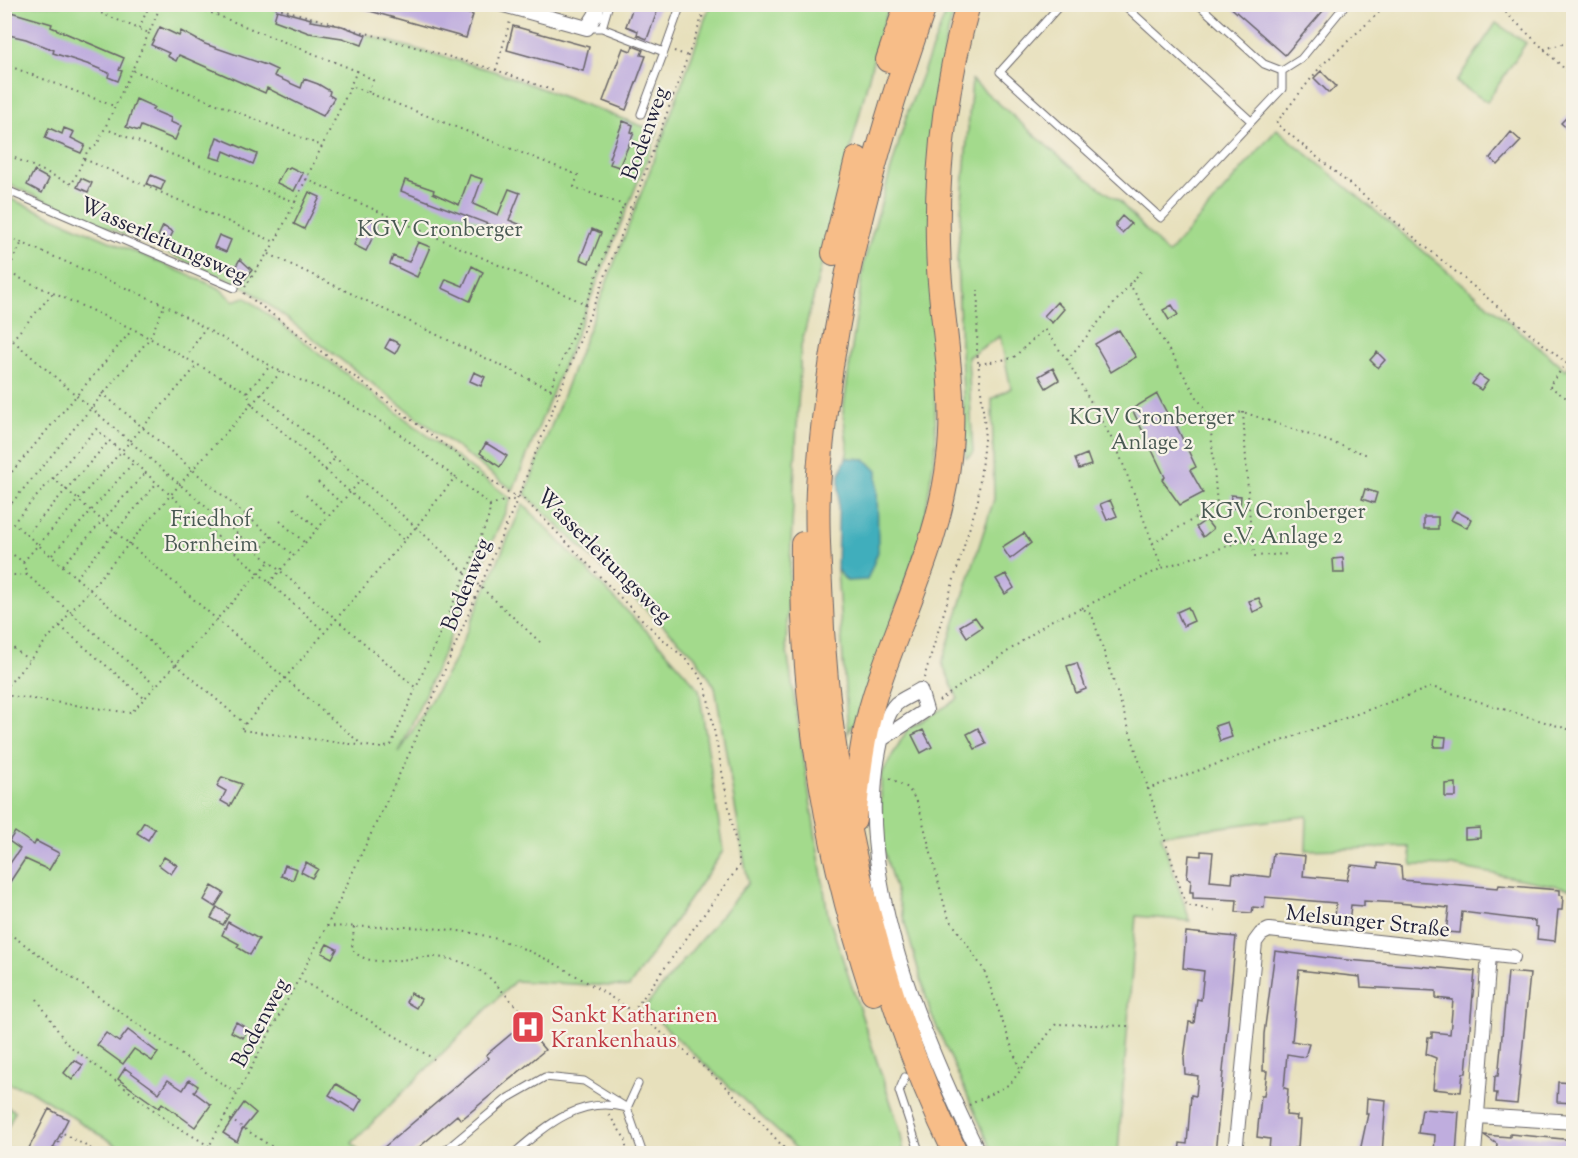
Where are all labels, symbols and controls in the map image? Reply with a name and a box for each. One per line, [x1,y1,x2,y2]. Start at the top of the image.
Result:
street label: Bodenweg [615,82,679,185]
street label: Wasserleitungsweg [74,190,252,293]
park label: KGV Cronberger [357,215,523,247]
park label: KGV Cronberger Anlage 2 [1069,403,1235,460]
street label: Wasserleitungsweg [528,482,678,632]
park label: KGV Cronberger e.V. Anlage 2 [1200,497,1366,554]
park label: Friedhof Bornheim [164,505,258,562]
street label: Bodenweg [435,534,501,636]
street label: Melsunger Straße [1284,898,1451,948]
street label: Bodenweg [225,973,299,1074]
place label: Sankt Katharinen Krankenhaus [551,1001,718,1058]
hospital icon: Sankt Katharinen Krankenhaus [510,1009,546,1045]

